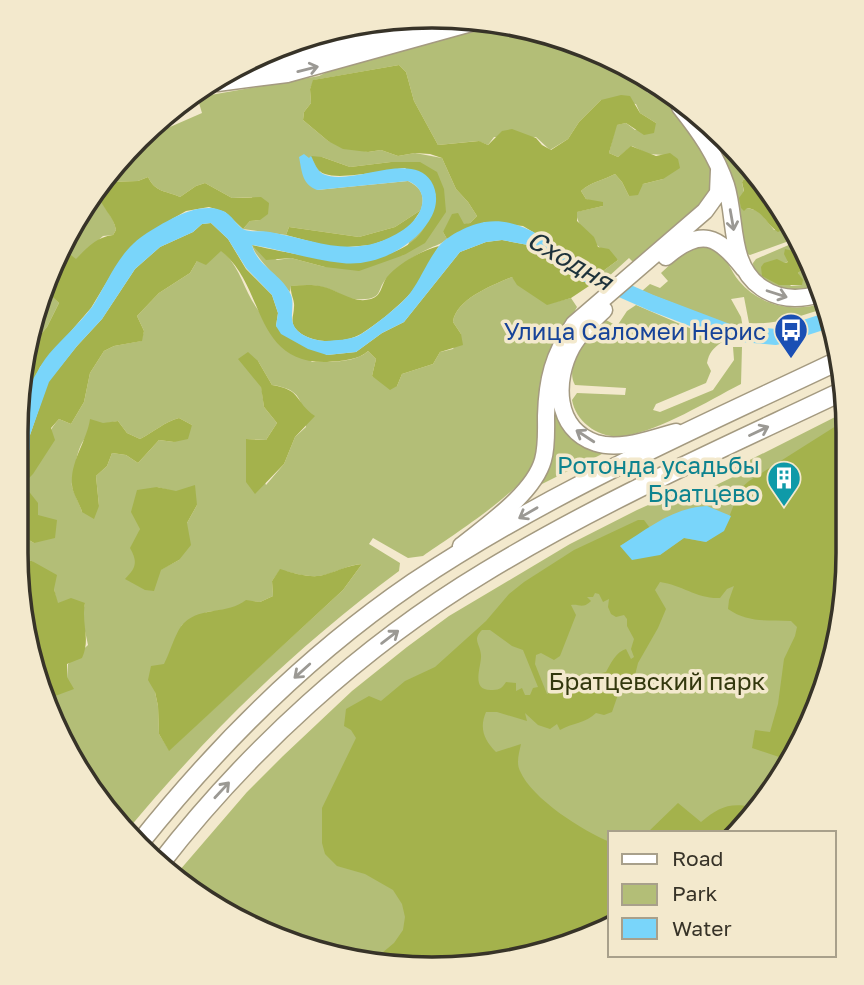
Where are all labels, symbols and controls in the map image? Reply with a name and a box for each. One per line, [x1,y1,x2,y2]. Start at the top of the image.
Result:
one-way arrow [296,61,319,75]
one-way arrow [726,208,739,231]
water label: Сходня [522,223,620,298]
one-way arrow [766,289,788,301]
bus stop icon: Улица Саломеи Нерис [772,311,810,360]
place label: Улица Саломеи Нерис [504,316,766,345]
one-way arrow [748,424,769,437]
one-way arrow [576,429,596,443]
place label: Ротонда усадьбы Братцево [557,450,760,507]
building icon: Ротонда усадьбы Братцево [765,459,803,508]
one-way arrow [518,506,538,520]
one-way arrow [380,629,399,644]
one-way arrow [294,663,312,679]
park label: Братцевский парк [549,666,766,695]
one-way arrow [214,782,231,799]
legend [608,831,836,957]
text: Road [672,845,723,871]
text: Park [672,880,718,906]
text: Water [672,915,732,941]

